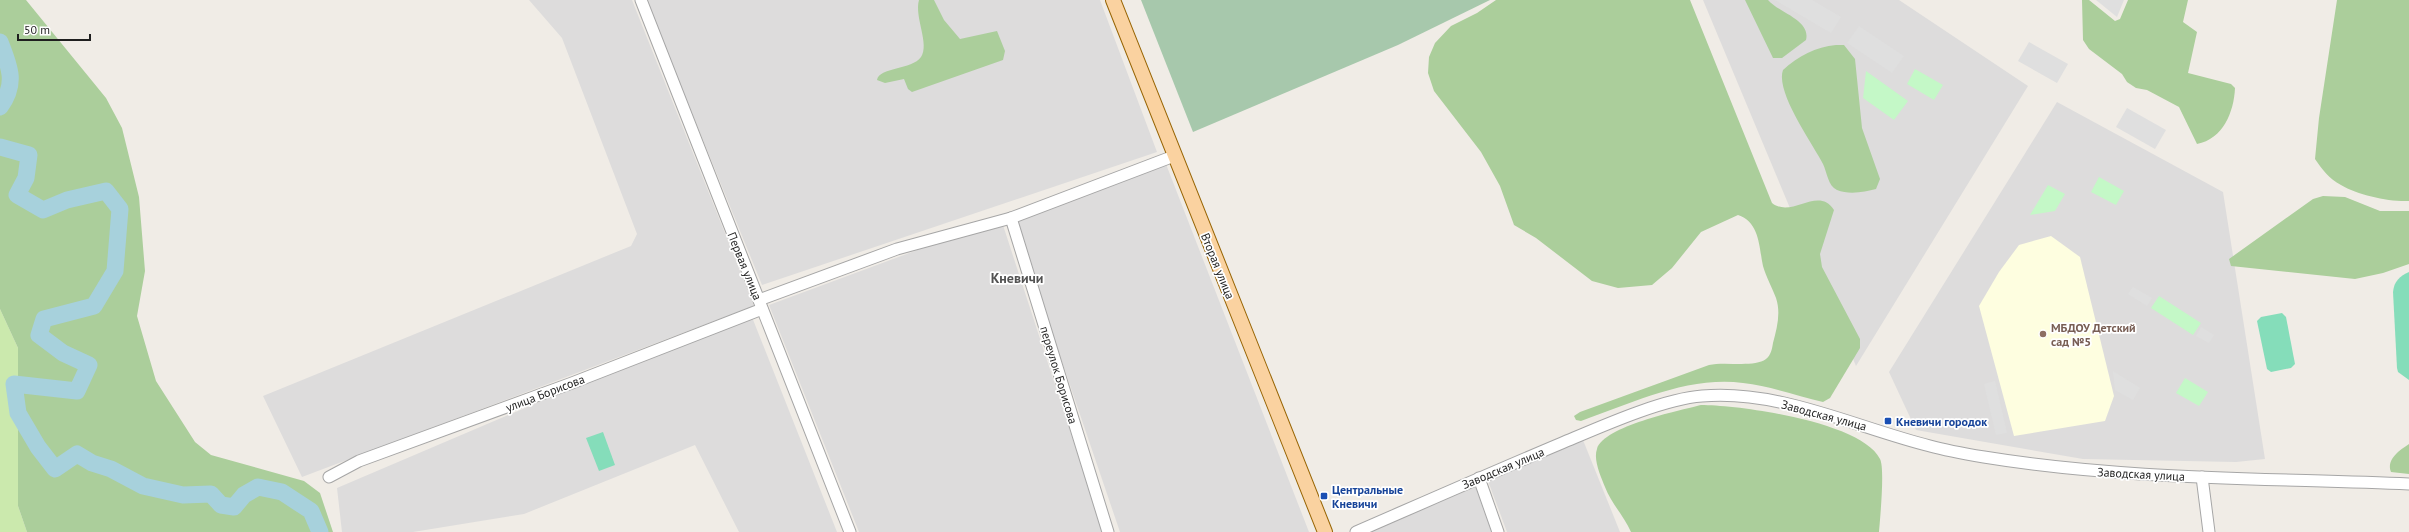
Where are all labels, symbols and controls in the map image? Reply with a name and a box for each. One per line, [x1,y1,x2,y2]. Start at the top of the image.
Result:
scale bar [18,16,90,42]
text: 50 m [24,22,50,37]
street label: Первая улица [725,230,765,302]
street label: Вторая улица [1198,231,1238,301]
district label: Кневичи [991,269,1043,287]
place label: МБДОУ Детский сад №5 [2051,320,2136,349]
street label: переулок Борисова [1037,324,1081,426]
marker: МБДОУ Детский сад №5 [2038,329,2048,339]
street label: улица Борисова [503,371,587,415]
street label: Заводская улица [1780,396,1868,434]
place label: Кневичи городок [1896,414,1987,429]
marker: Кневичи городок [1883,416,1893,426]
street label: Заводская улица [1460,444,1546,492]
street label: Заводская улица [2097,464,2185,484]
place label: Центральные Кневичи [1332,482,1403,511]
marker: Центральные Кневичи [1319,491,1329,501]

